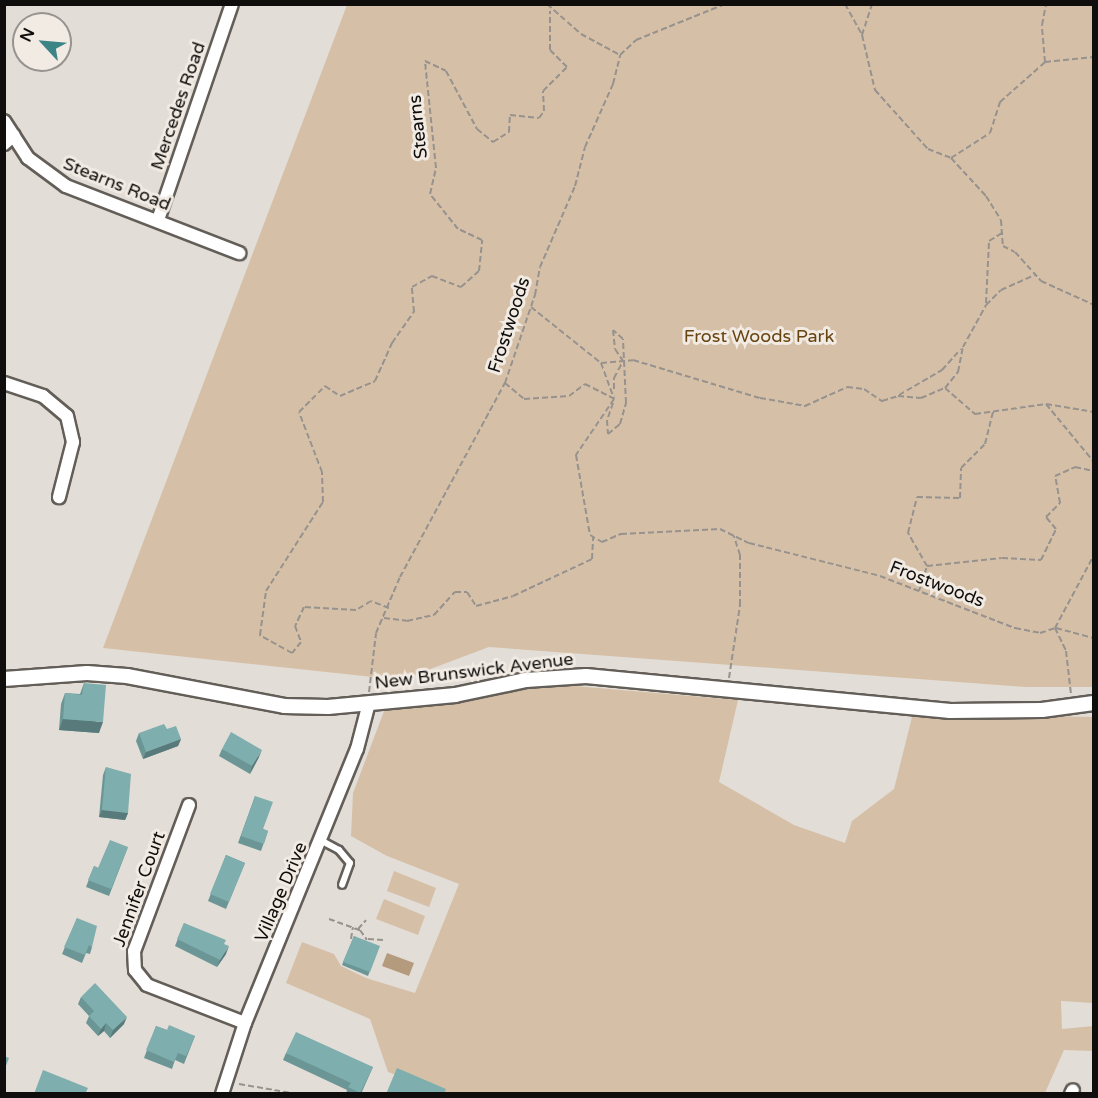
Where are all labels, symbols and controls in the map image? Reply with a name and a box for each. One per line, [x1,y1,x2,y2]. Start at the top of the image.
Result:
north arrow [12,12,72,72]
text: N [16,25,39,45]
street label: Mercedes Road [146,39,210,173]
street label: Stearns [404,94,432,160]
street label: Stearns Road [60,153,174,215]
street label: Frostwoods [483,274,535,376]
park label: Frost Woods Park [684,325,834,347]
street label: Frostwoods [887,556,987,612]
street label: New Brunswick Avenue [373,648,575,694]
street label: Jennifer Court [108,828,170,950]
street label: Village Drive [250,839,312,945]

